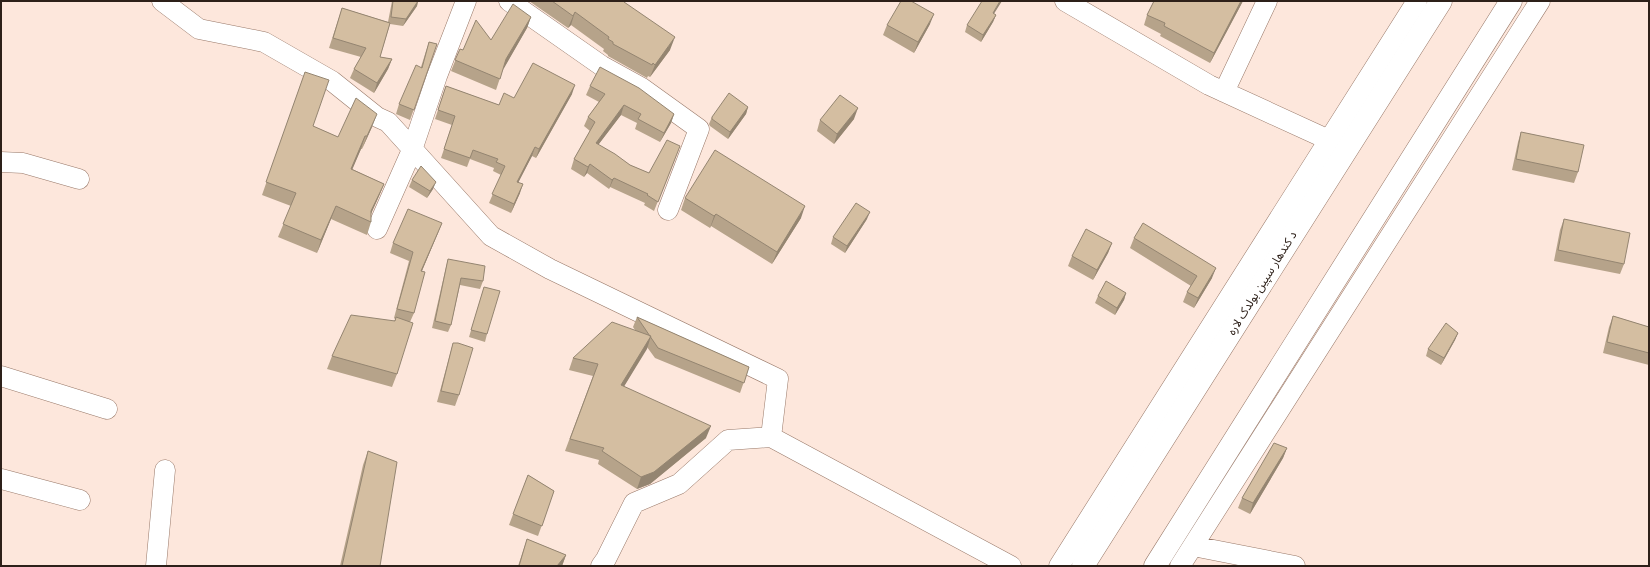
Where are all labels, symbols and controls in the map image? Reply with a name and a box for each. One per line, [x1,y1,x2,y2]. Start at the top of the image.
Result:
street label: د کندهار سپین بولدک لاره [1223,228,1301,338]

